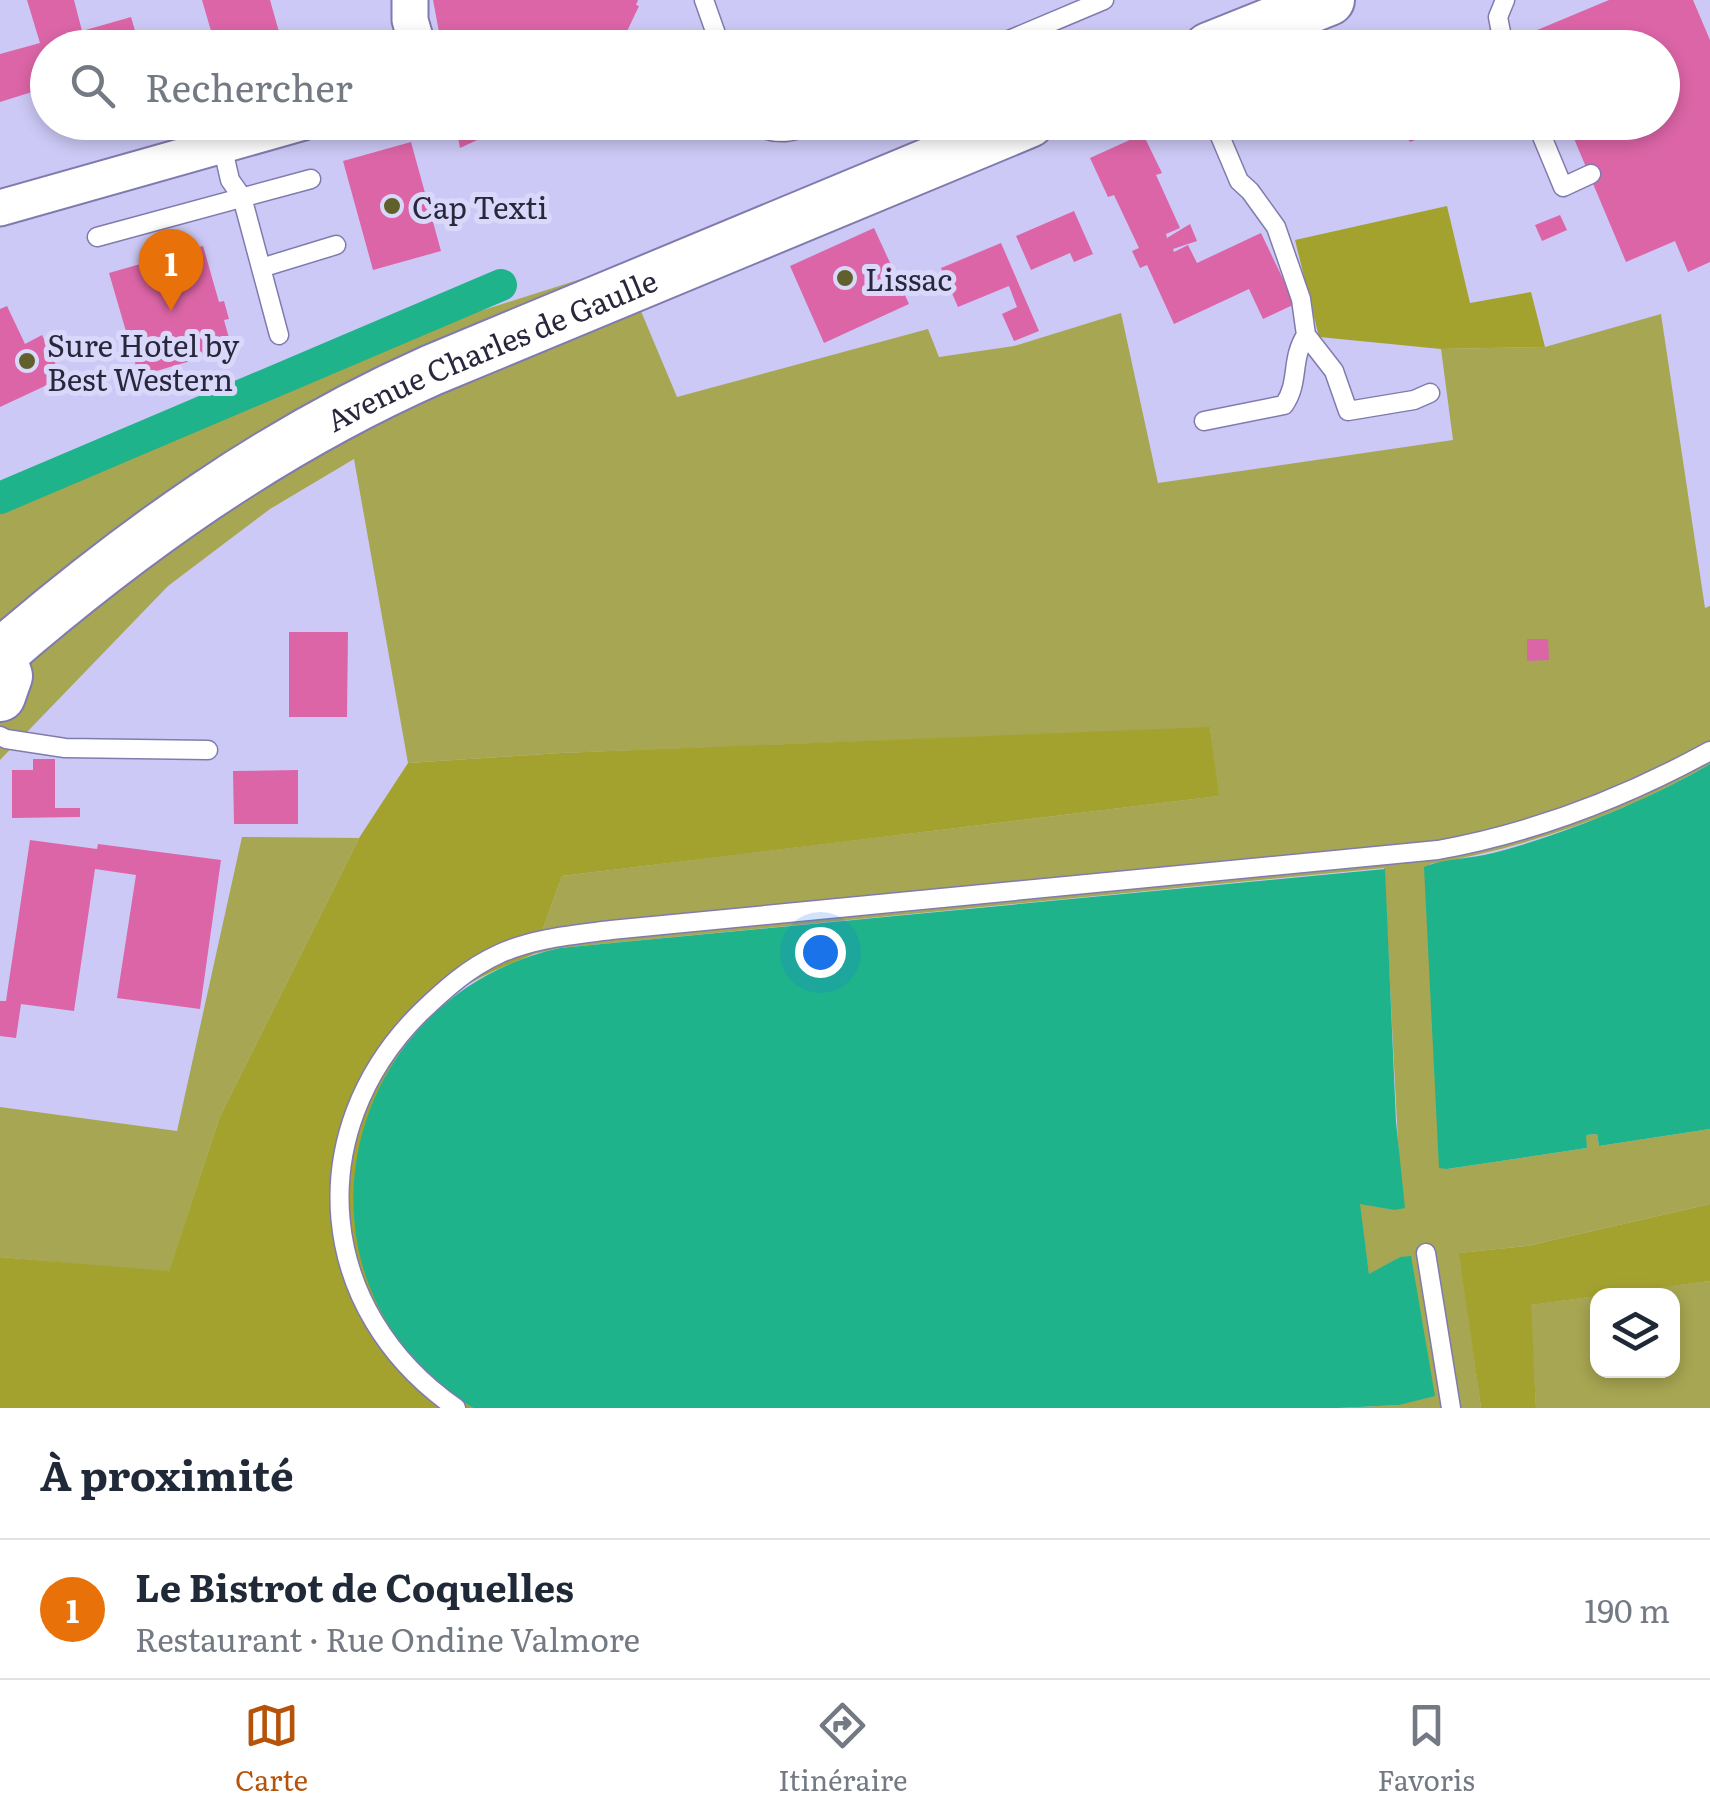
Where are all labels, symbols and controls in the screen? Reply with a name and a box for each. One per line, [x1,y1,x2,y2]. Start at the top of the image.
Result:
search box [30,30,1680,140]
text: Rechercher [145,57,353,114]
icon: search [65,58,120,113]
place label: Cap Texti [412,184,547,228]
marker: Cap Texti [381,195,403,217]
pin: 1 [138,228,204,311]
place label: Lissac [865,256,952,300]
street label: Avenue Charles de Gaulle [317,257,663,441]
marker: Lissac [834,267,856,289]
place label: Sure Hotel by Best Western [47,322,240,400]
marker: Sure Hotel by Best Western [16,350,38,372]
your location [795,927,846,978]
map controls [1590,1288,1680,1378]
button: layers [1590,1288,1680,1378]
text: À proximité [40,1442,294,1504]
text: Le Bistrot de Coquelles [135,1557,574,1614]
text: 1 [66,1585,79,1633]
text: 190 m [1584,1585,1670,1633]
text: Restaurant · Rue Ondine Valmore [135,1614,640,1662]
tab: Carte [235,1698,308,1800]
tab: Itinéraire [778,1698,908,1800]
tab: Favoris [1378,1698,1475,1800]

